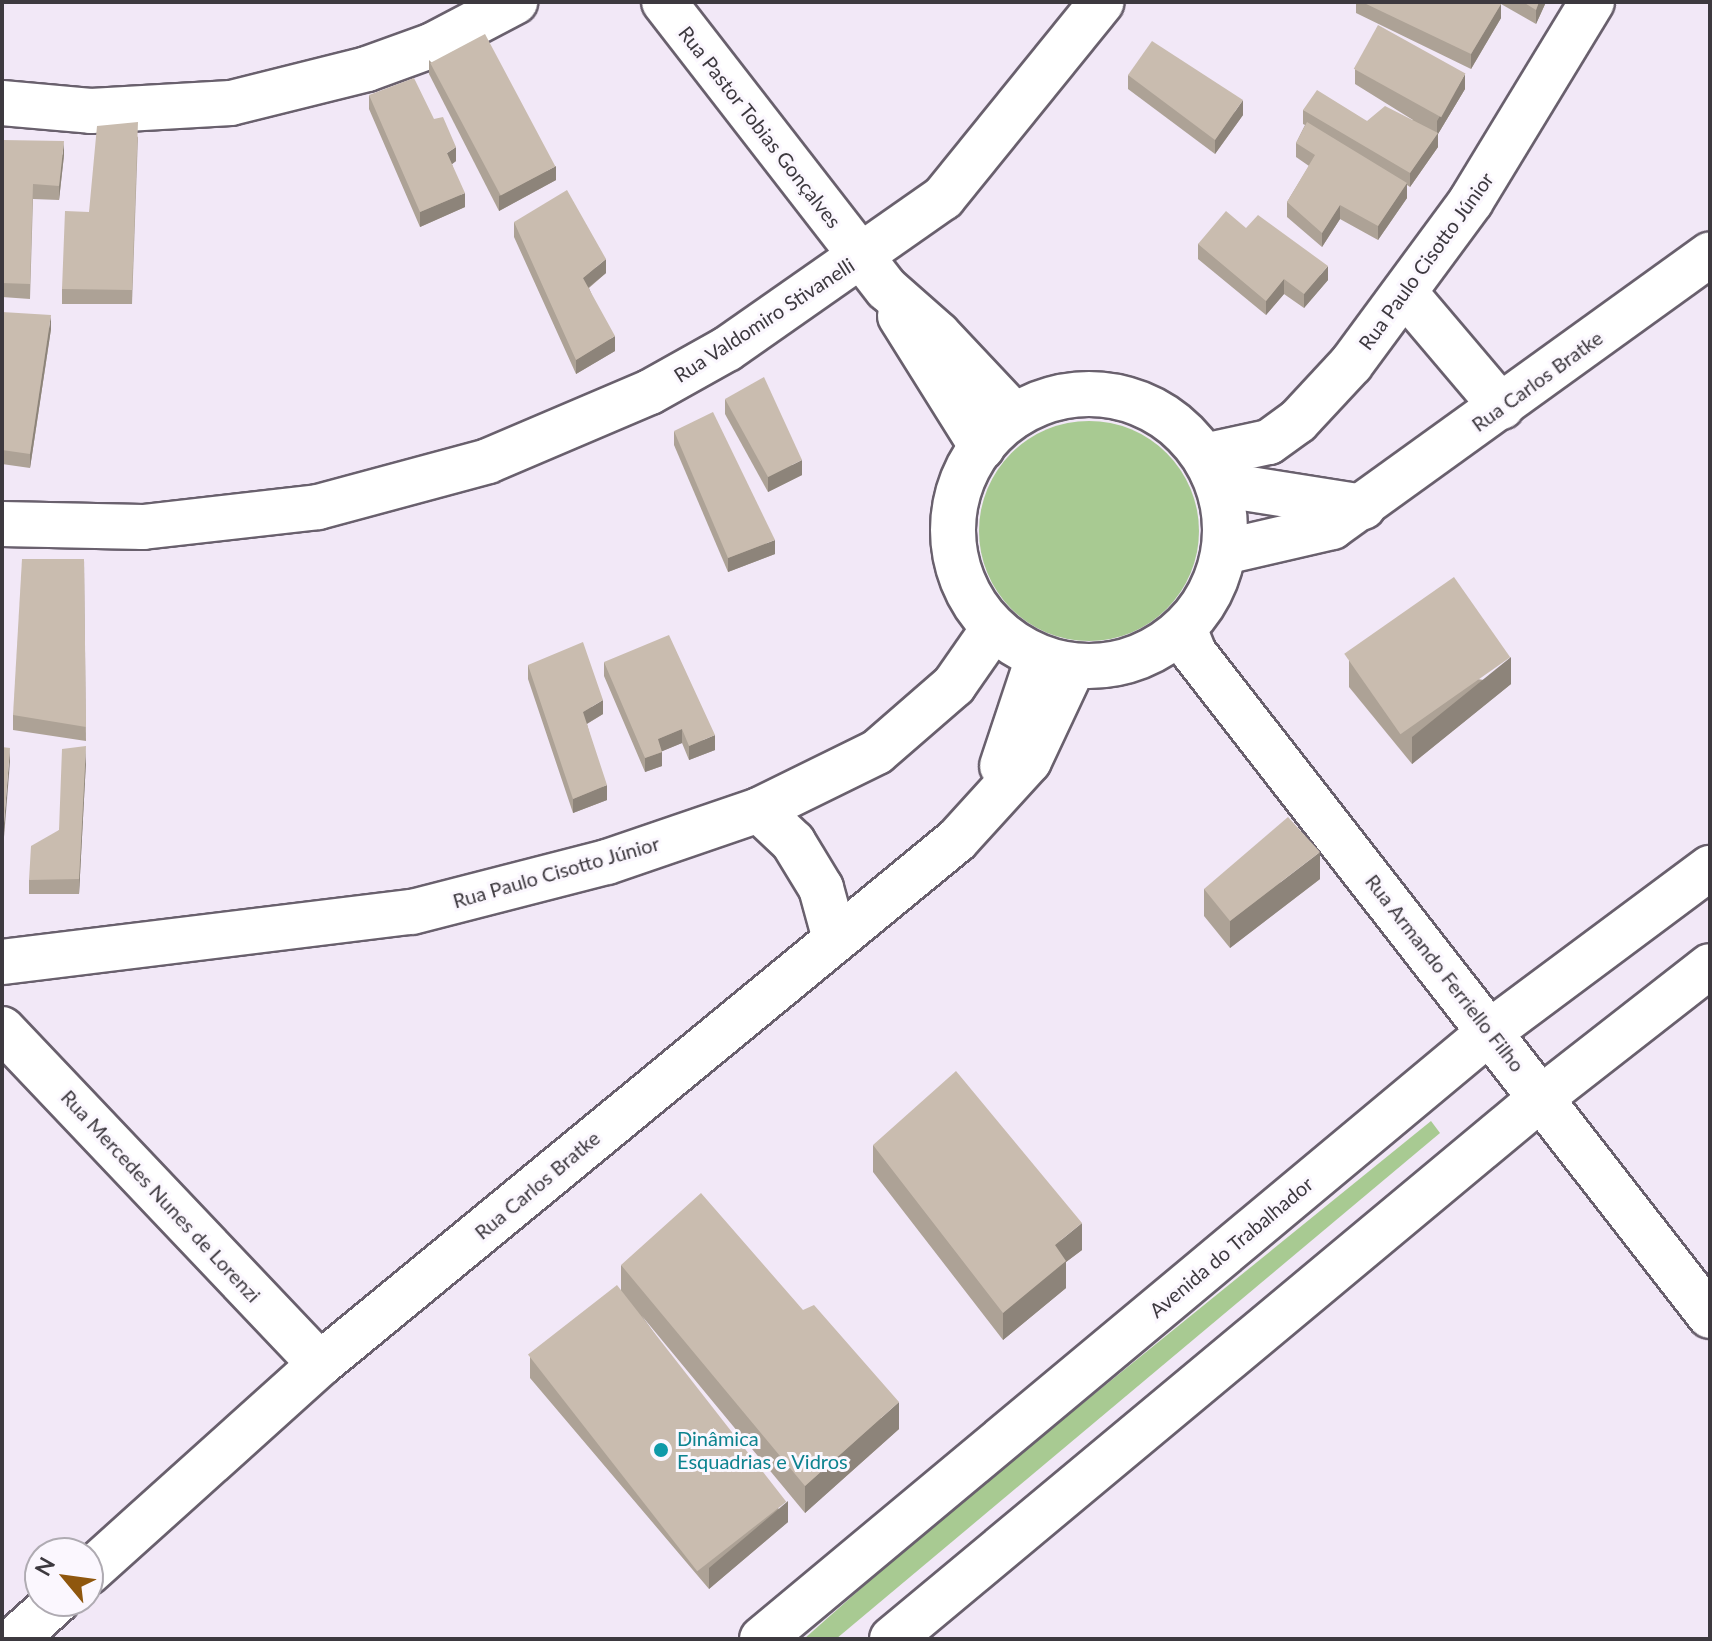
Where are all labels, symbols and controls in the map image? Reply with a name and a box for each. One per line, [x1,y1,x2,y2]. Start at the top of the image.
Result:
street label: Rua Pastor Tobias Gonçalves [673,21,847,233]
street label: Rua Paulo Cisotto Júnior [1353,167,1499,355]
street label: Rua Valdomiro Stivanelli [669,253,859,387]
street label: Rua Carlos Bratke [1467,326,1607,436]
street label: Rua Paulo Cisotto Júnior [450,831,662,913]
street label: Rua Armando Ferriello Filho [1360,869,1530,1077]
street label: Rua Mercedes Nunes de Lorenzi [56,1085,266,1307]
street label: Rua Carlos Bratke [470,1126,604,1244]
street label: Avenida do Trabalhador [1144,1171,1318,1323]
place label: Dinâmica Esquadrias e Vidros [677,1426,848,1473]
marker: Dinâmica Esquadrias e Vidros [652,1441,670,1459]
north arrow [24,1537,104,1617]
text: N [28,1552,60,1580]

